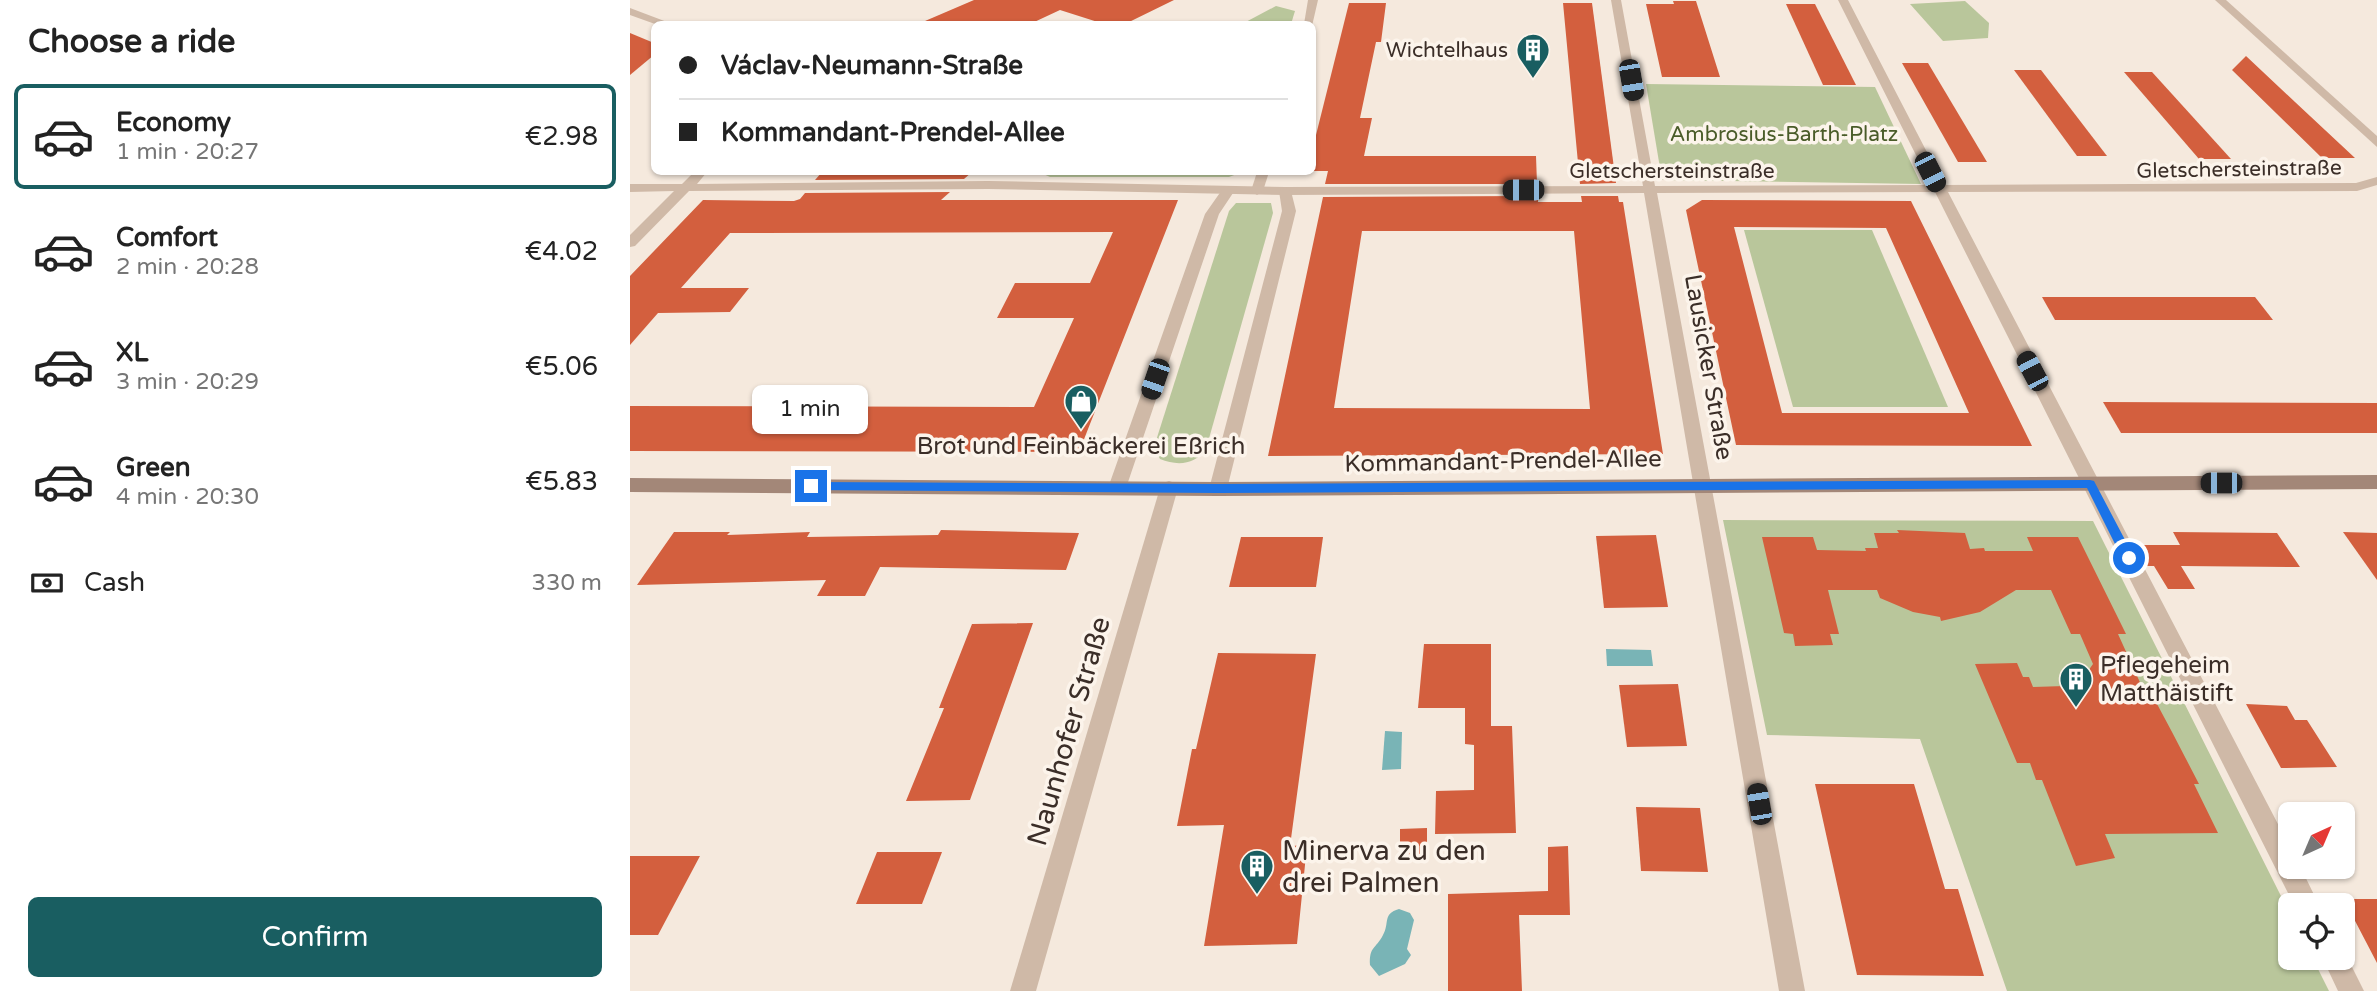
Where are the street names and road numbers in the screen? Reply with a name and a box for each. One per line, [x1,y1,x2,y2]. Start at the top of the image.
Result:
street label: Gletschersteinstraße [2136,155,2342,184]
street label: Gletschersteinstraße [1569,159,1775,184]
street label: Lausicker Straße [1678,272,1739,462]
street label: Kommandant-Prendel-Allee [1344,444,1662,479]
street label: Naunhofer Straße [1020,613,1118,850]

